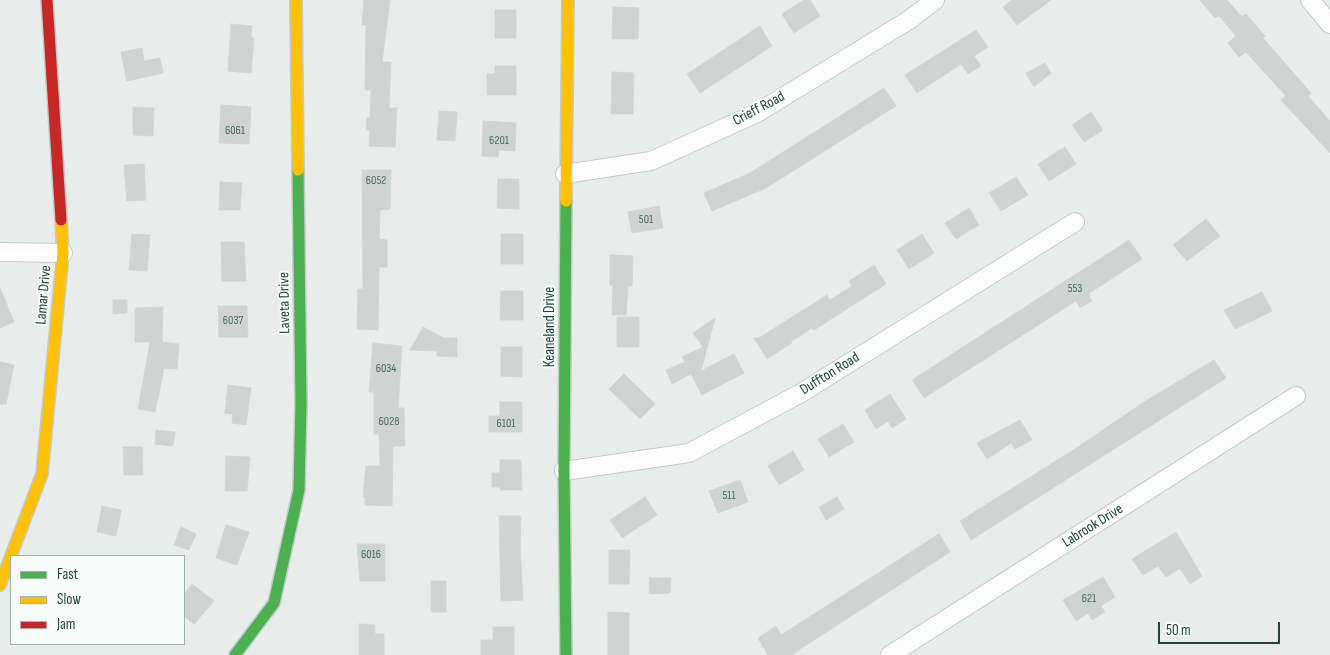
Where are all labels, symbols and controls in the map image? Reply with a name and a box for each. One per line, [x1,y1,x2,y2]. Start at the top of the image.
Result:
street label: Crieff Road [730,88,788,130]
house number: 6061 [225,124,245,138]
house number: 6201 [489,134,509,148]
house number: 6052 [366,174,386,188]
house number: 501 [639,213,653,227]
street label: Lamar Drive [32,265,56,325]
street label: Laveta Drive [275,272,295,334]
house number: 553 [1068,282,1082,296]
street label: Keaneland Drive [541,287,559,367]
house number: 6037 [223,314,243,328]
street label: Duffton Road [797,349,863,399]
house number: 6034 [376,362,396,376]
house number: 6028 [379,415,399,429]
house number: 6101 [496,417,516,431]
house number: 511 [722,489,736,503]
street label: Labrook Drive [1059,500,1127,552]
house number: 6016 [361,548,381,562]
legend [10,555,185,645]
text: Fast [57,565,78,584]
text: Slow [57,590,81,609]
house number: 621 [1082,592,1096,606]
scale bar [1160,612,1282,644]
text: Jam [57,615,75,634]
text: 50 m [1166,621,1191,640]

